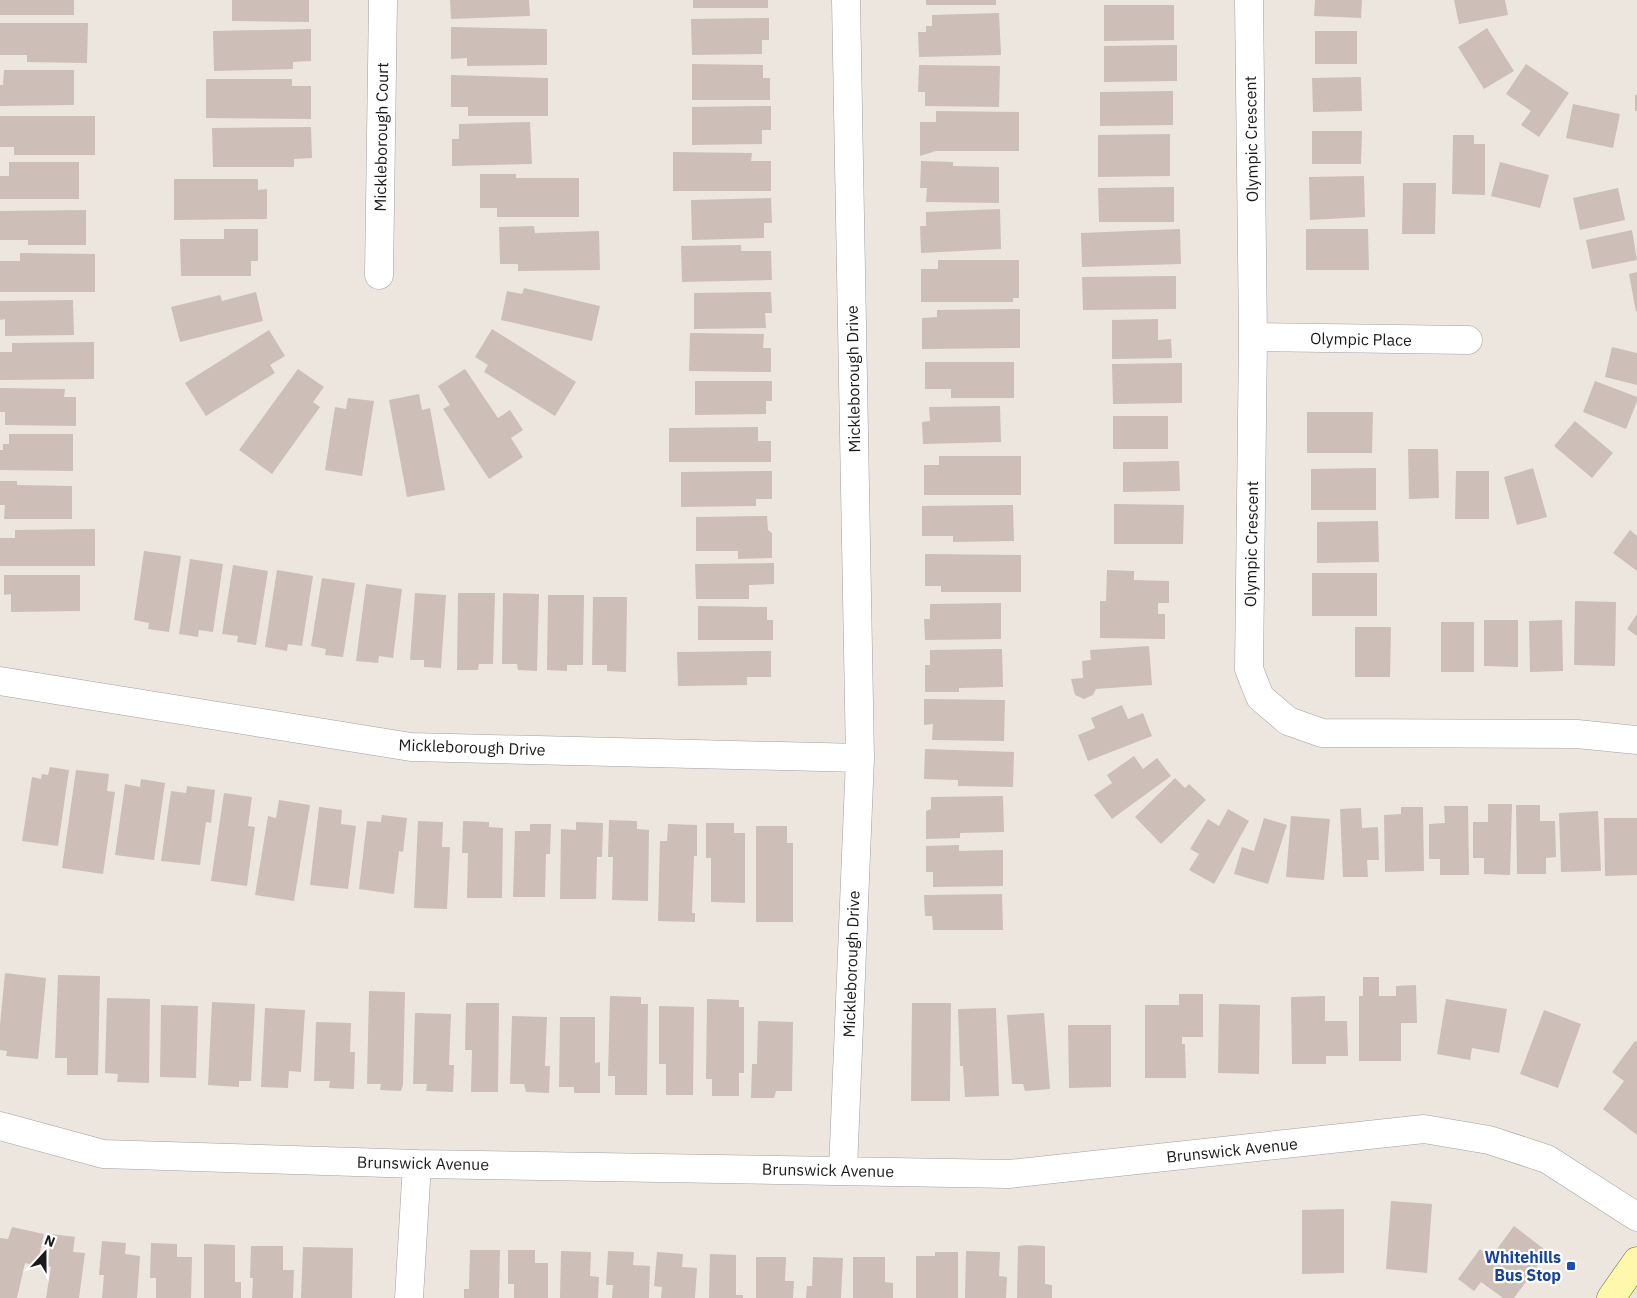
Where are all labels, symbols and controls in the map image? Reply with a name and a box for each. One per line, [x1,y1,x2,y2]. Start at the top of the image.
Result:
street label: Mickleborough Court [370,62,392,212]
street label: Olympic Crescent [1240,76,1262,202]
street label: Mickleborough Drive [842,305,864,453]
street label: Olympic Place [1310,328,1412,350]
street label: Olympic Crescent [1240,481,1262,607]
street label: Mickleborough Drive [398,734,546,760]
street label: Mickleborough Drive [838,890,864,1038]
street label: Brunswick Avenue [1165,1133,1299,1167]
street label: Brunswick Avenue [357,1152,489,1174]
street label: Brunswick Avenue [762,1159,894,1181]
north arrow [20,1228,70,1278]
text: N [42,1231,58,1251]
place label: Whitehills Bus Stop [1485,1247,1561,1285]
marker: Whitehills Bus Stop [1565,1260,1577,1272]

